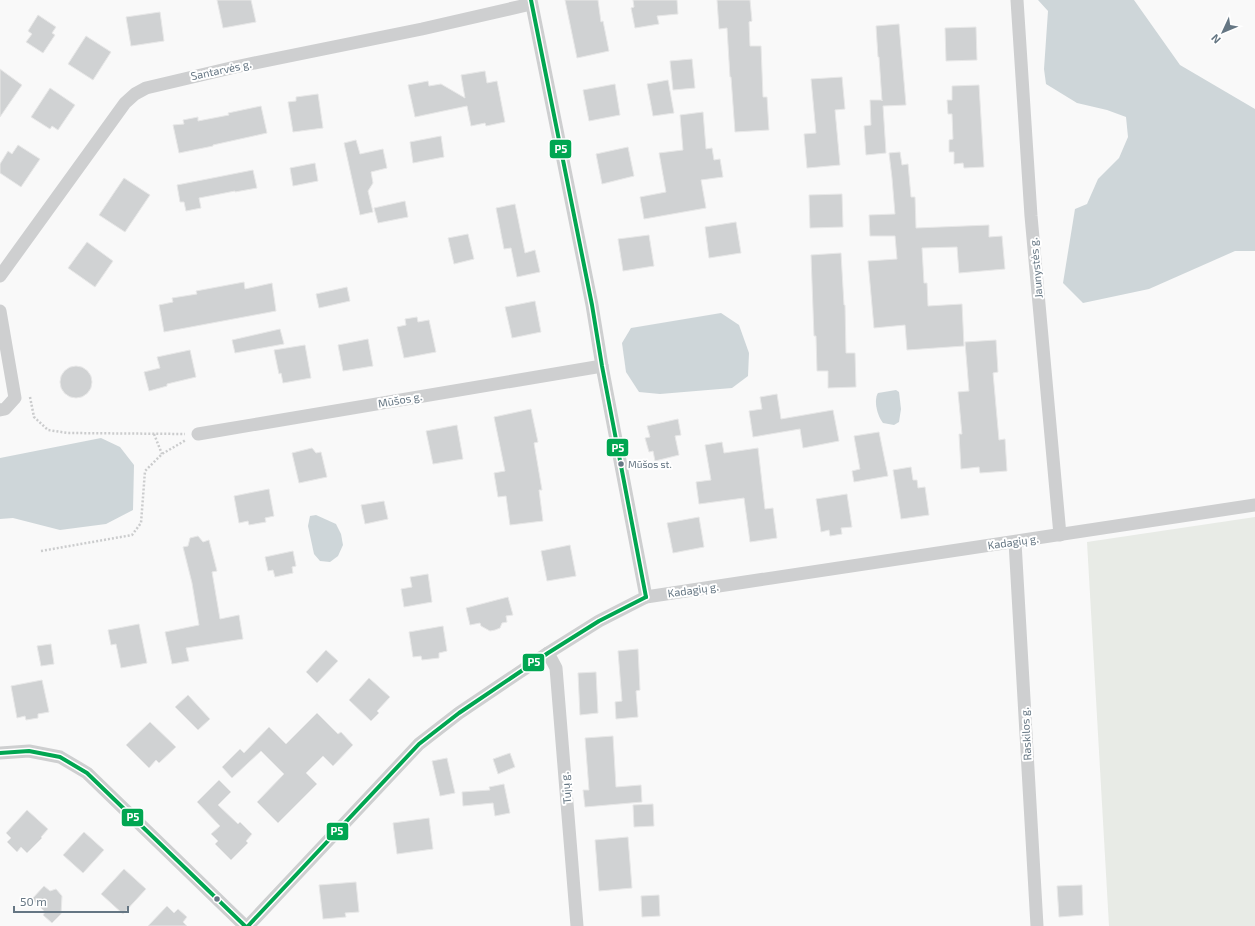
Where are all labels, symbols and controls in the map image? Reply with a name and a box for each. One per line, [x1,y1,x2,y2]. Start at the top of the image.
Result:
north arrow [1203,12,1243,52]
text: N [1208,32,1223,47]
street label: Santarvės g. [189,57,252,82]
line badge: P5 [549,139,572,159]
text: P5 [555,142,567,155]
street label: Jaunystės g. [1026,237,1045,299]
street label: Mūšos g. [377,389,423,410]
line badge: P5 [606,438,629,457]
text: P5 [612,441,624,454]
place label: Mūšos st. [628,458,672,470]
marker: Mūšos st. [616,459,626,469]
street label: Kadagių g. [987,532,1039,552]
street label: Kadagių g. [667,580,719,600]
line badge: P5 [522,653,545,672]
text: P5 [528,655,540,668]
street label: Raskilos g. [1018,707,1033,761]
street label: Tujų g. [558,772,574,804]
line badge: P5 [121,808,144,827]
text: P5 [127,810,139,823]
line badge: P5 [326,822,349,841]
text: P5 [331,824,343,837]
scale bar [14,888,128,914]
text: 50 m [20,894,47,908]
unlabelled marker [212,894,222,904]

